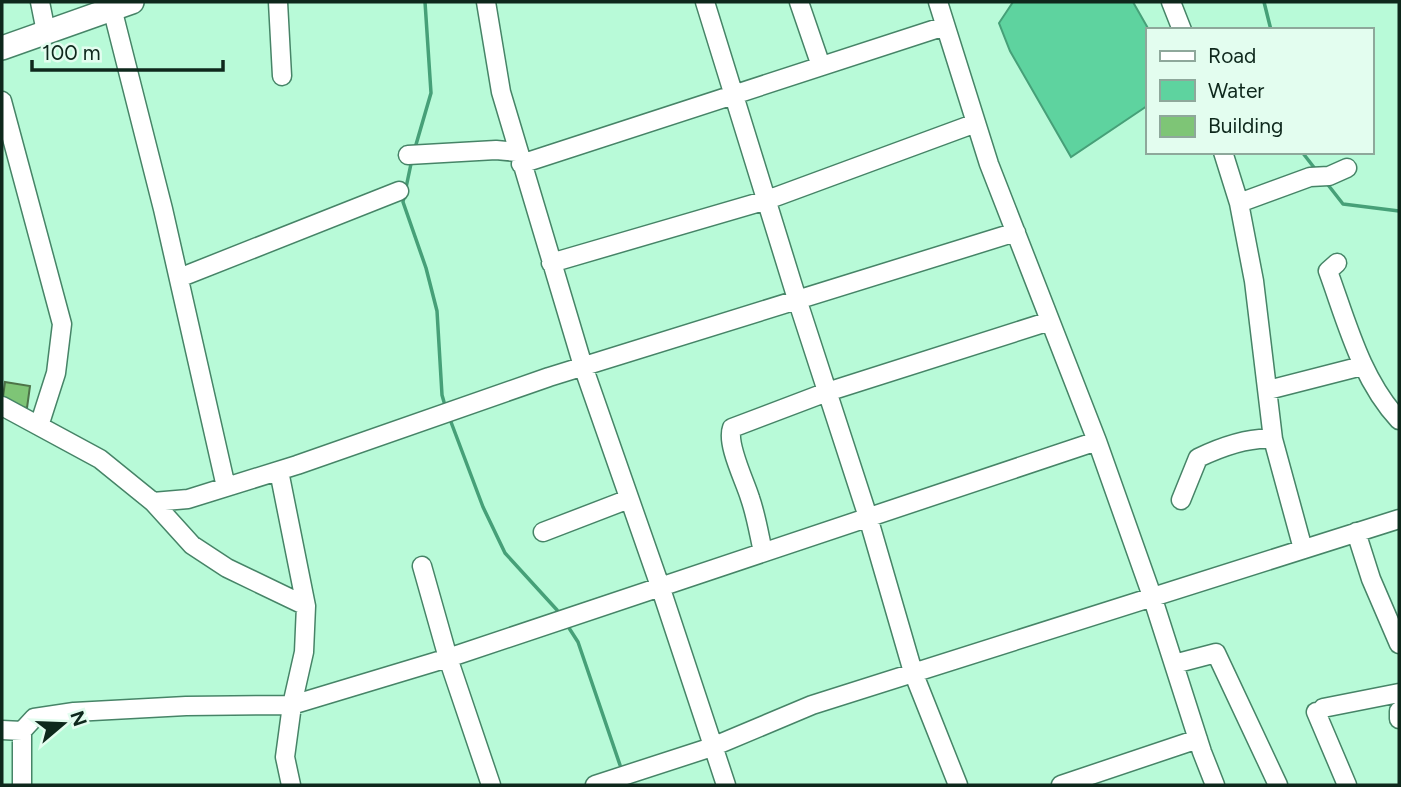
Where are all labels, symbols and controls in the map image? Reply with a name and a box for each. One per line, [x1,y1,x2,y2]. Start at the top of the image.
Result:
scale bar [32,28,222,72]
legend [1146,28,1373,154]
text: 100 m [42,40,101,65]
text: Road [1208,43,1256,68]
text: Water [1208,78,1264,103]
text: Building [1208,113,1283,138]
north arrow [28,689,98,759]
text: N [65,708,92,729]

